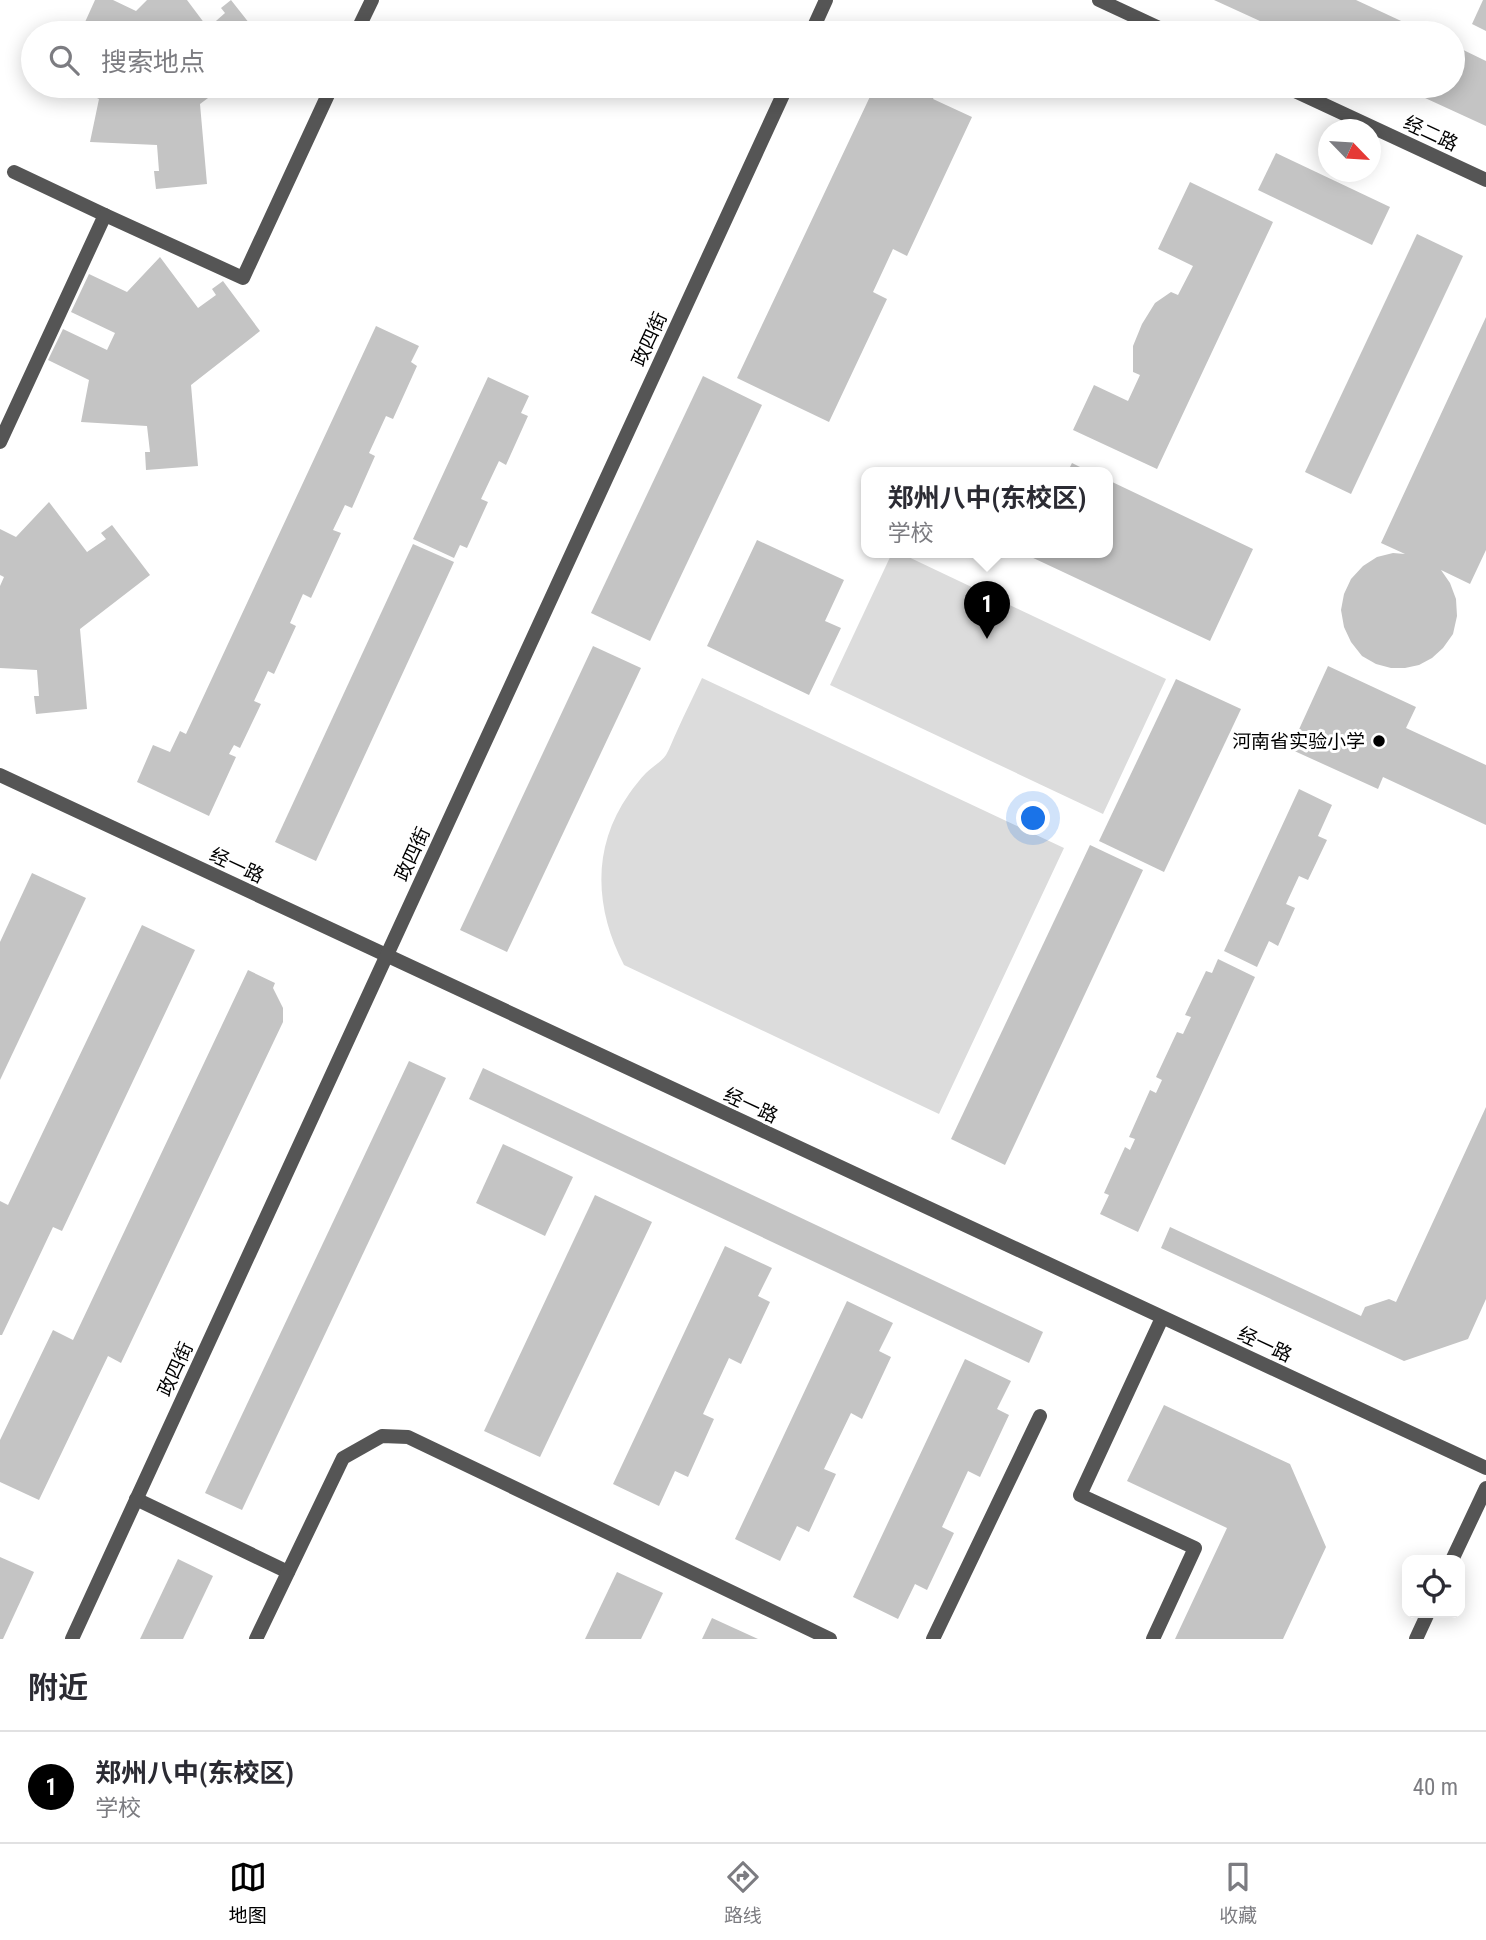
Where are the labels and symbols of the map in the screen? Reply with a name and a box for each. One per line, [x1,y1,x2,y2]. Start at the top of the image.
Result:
street label: 经二路 [1400,111,1461,156]
north arrow [1318,119,1381,182]
street label: 政四街 [627,309,672,370]
pin: 1 [964,581,1010,639]
place label: 河南省实验小学 [1232,730,1365,753]
marker: 河南省实验小学 [1371,733,1387,749]
your location [1016,801,1050,835]
street label: 政四街 [390,824,435,885]
street label: 经一路 [206,843,267,888]
street label: 经一路 [720,1083,781,1128]
street label: 经一路 [1234,1322,1295,1367]
street label: 政四街 [153,1339,198,1400]

